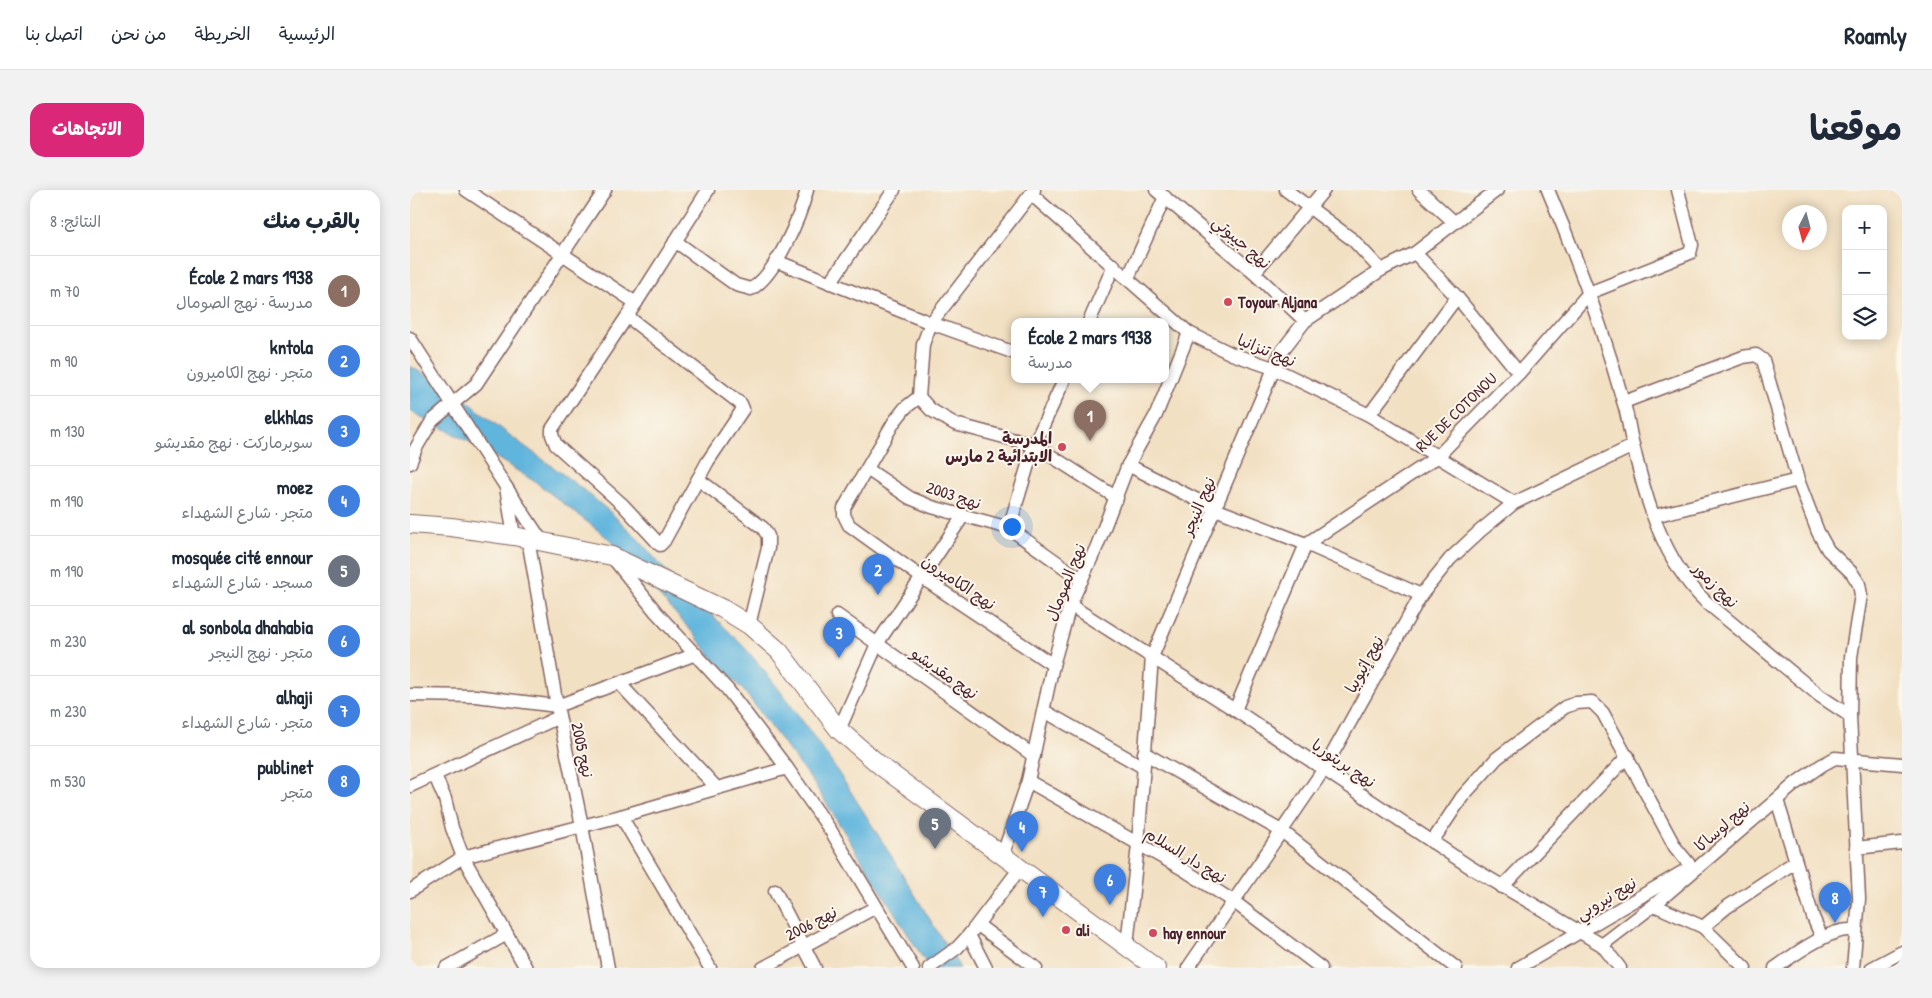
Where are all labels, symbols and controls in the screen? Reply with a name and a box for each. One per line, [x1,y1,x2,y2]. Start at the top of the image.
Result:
text: Roamly [1844,19,1907,51]
text: اتصل بنا [25,21,83,46]
text: من نحن [111,21,167,46]
text: الخريطة [195,21,251,46]
text: الرئيسية [279,21,335,46]
button: الاتجاهات [30,103,144,157]
text: موقعنا [1809,104,1902,151]
north arrow [1782,205,1827,250]
map controls [1842,205,1887,340]
button: + [1842,205,1887,250]
text: بالقرب منك [263,206,360,235]
text: النتائج: 8 [50,210,101,232]
street label: نهج جيبوتي [1205,210,1276,277]
button: − [1842,250,1887,295]
text: École 2 mars 1938 [189,264,313,290]
text: 70 m [50,280,80,302]
text: 1 [341,280,347,302]
text: مدرسة · نهج الصومال [176,291,313,313]
place label: Toyour Aljana [1237,291,1318,314]
button: layers [1842,295,1887,340]
marker: Toyour Aljana [1222,296,1234,308]
popup [1011,318,1169,383]
text: École 2 mars 1938 [1028,324,1152,350]
street label: نهج تنزانيا [1234,328,1300,372]
text: kntola [270,334,313,360]
text: 90 m [50,350,78,372]
text: 2 [340,350,348,372]
text: مدرسة [1028,351,1073,373]
text: متجر · نهج الكاميرون [186,361,313,383]
street label: RUE DE COTONOU [1410,367,1502,457]
pin: 1 [1074,400,1106,441]
text: elkhlas [265,404,313,430]
text: 130 m [50,420,85,442]
text: 3 [340,420,348,442]
place label: المدرسة الابتدائية 2 مارس [945,427,1052,467]
text: سوبرماركت · نهج مقديشو [155,431,313,453]
marker: المدرسة الابتدائية 2 مارس [1056,441,1068,453]
street label: نهج النيجر [1175,473,1220,541]
text: moez [277,474,313,500]
street label: نهج 2003 [924,476,984,514]
text: 190 m [50,490,83,512]
text: 4 [341,490,347,512]
text: متجر · شارع الشهداء [182,501,313,523]
your location [999,514,1025,540]
street label: نهج الصومال [1039,540,1091,624]
text: mosquée cité ennour [172,544,313,570]
street label: نهج الكاميرون [918,549,1000,615]
pin: 2 [862,554,894,595]
street label: نهج زمور [1687,556,1744,613]
text: 190 m [50,560,83,582]
text: 5 [341,560,347,582]
text: مسجد · شارع الشهداء [172,571,313,593]
text: al sonbola dhahabia [182,614,313,640]
pin: 3 [823,617,855,658]
text: 230 m [50,630,86,652]
text: 6 [341,630,347,652]
street label: نهج إثيوبيا [1339,631,1389,697]
text: متجر · نهج النيجر [209,641,313,663]
street label: نهج مقديشو [906,641,983,704]
text: alhaji [276,684,313,710]
text: 230 m [50,700,86,722]
text: 7 [340,700,348,722]
text: متجر · شارع الشهداء [182,711,313,733]
street label: نهج 2005 [566,720,600,780]
street label: نهج بريتوريا [1308,734,1380,792]
text: publinet [257,754,313,780]
text: 530 m [50,770,86,792]
text: 8 [341,770,347,792]
text: متجر [282,781,313,803]
street label: نهج لوساكا [1689,796,1755,856]
pin: 5 [919,808,951,849]
pin: 4 [1006,811,1038,852]
street label: نهج دار السلام [1140,822,1231,890]
pin: 6 [1094,864,1126,905]
street label: نهج نيروبي [1572,871,1642,928]
pin: 7 [1027,876,1059,917]
pin: 8 [1819,882,1851,923]
street label: نهج 2006 [781,900,841,946]
place label: ali [1076,919,1090,941]
place label: hay ennour [1163,922,1227,945]
marker: ali [1060,924,1072,936]
marker: hay ennour [1147,927,1159,939]

